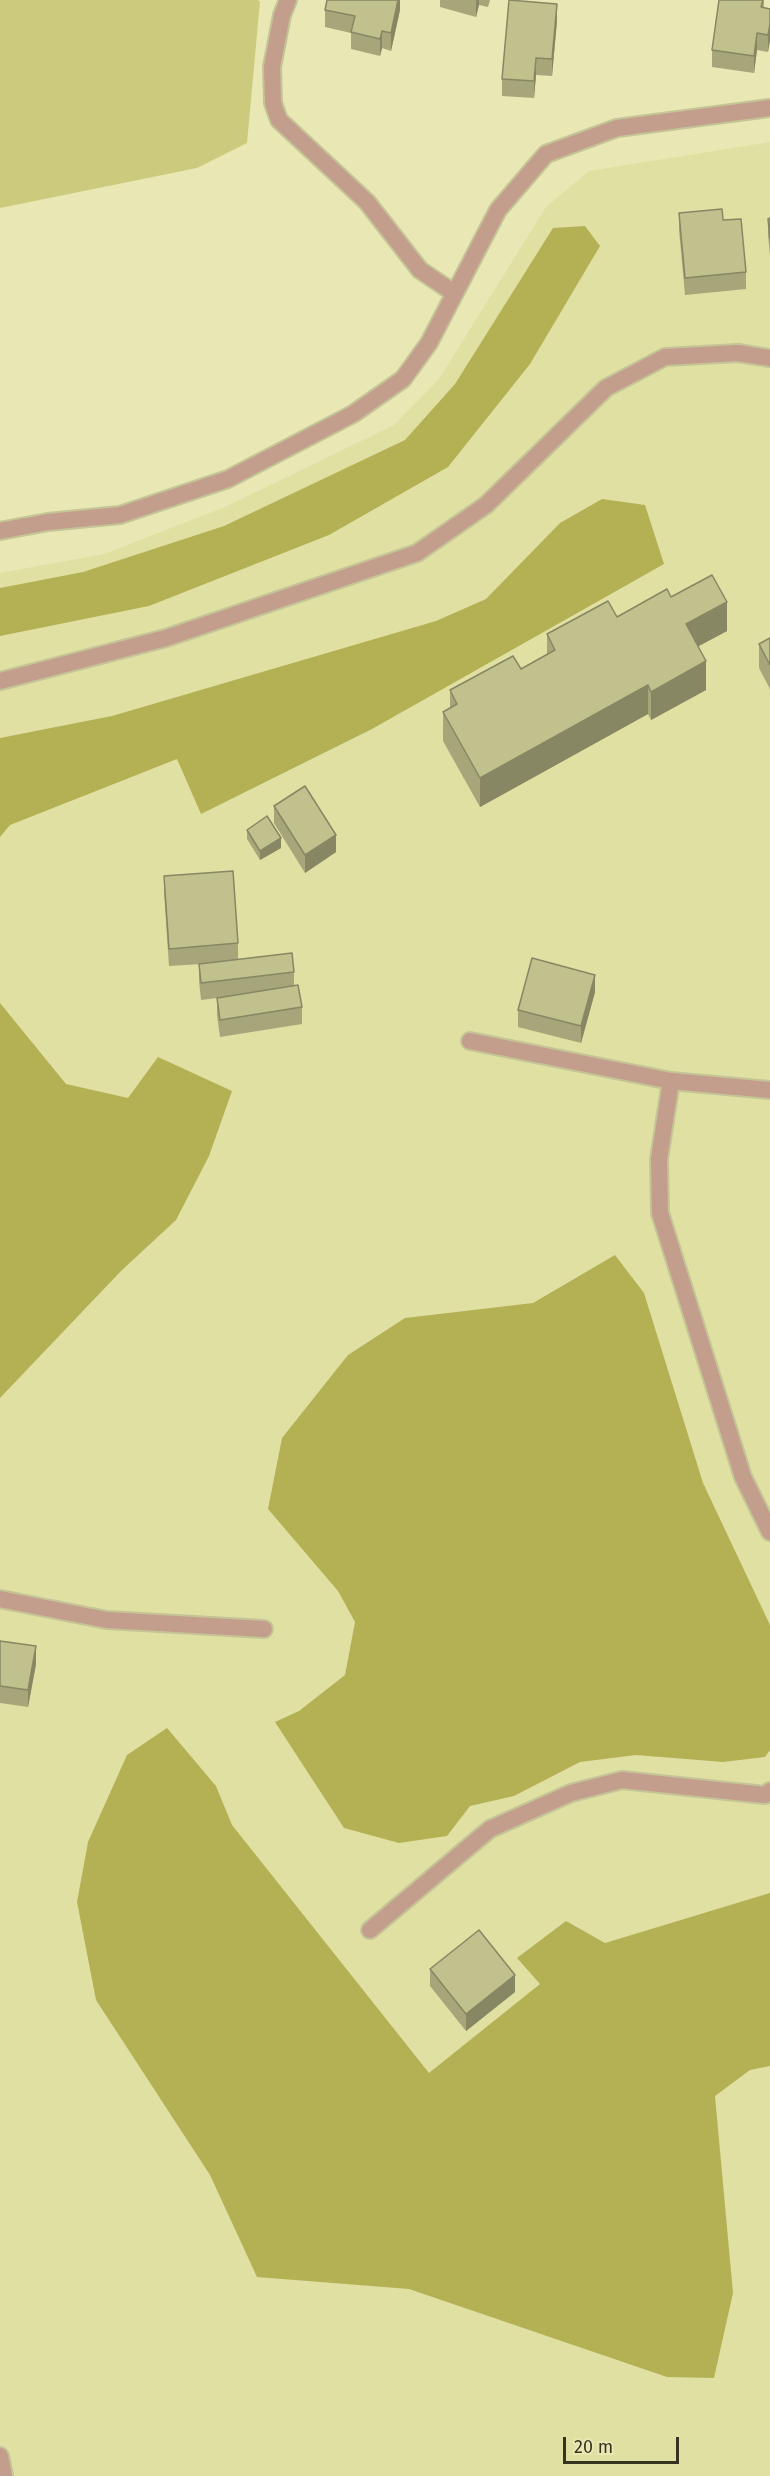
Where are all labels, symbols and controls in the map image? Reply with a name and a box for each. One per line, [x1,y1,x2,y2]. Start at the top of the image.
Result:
scale bar [566,2425,682,2463]
text: 20 m [574,2436,613,2458]

